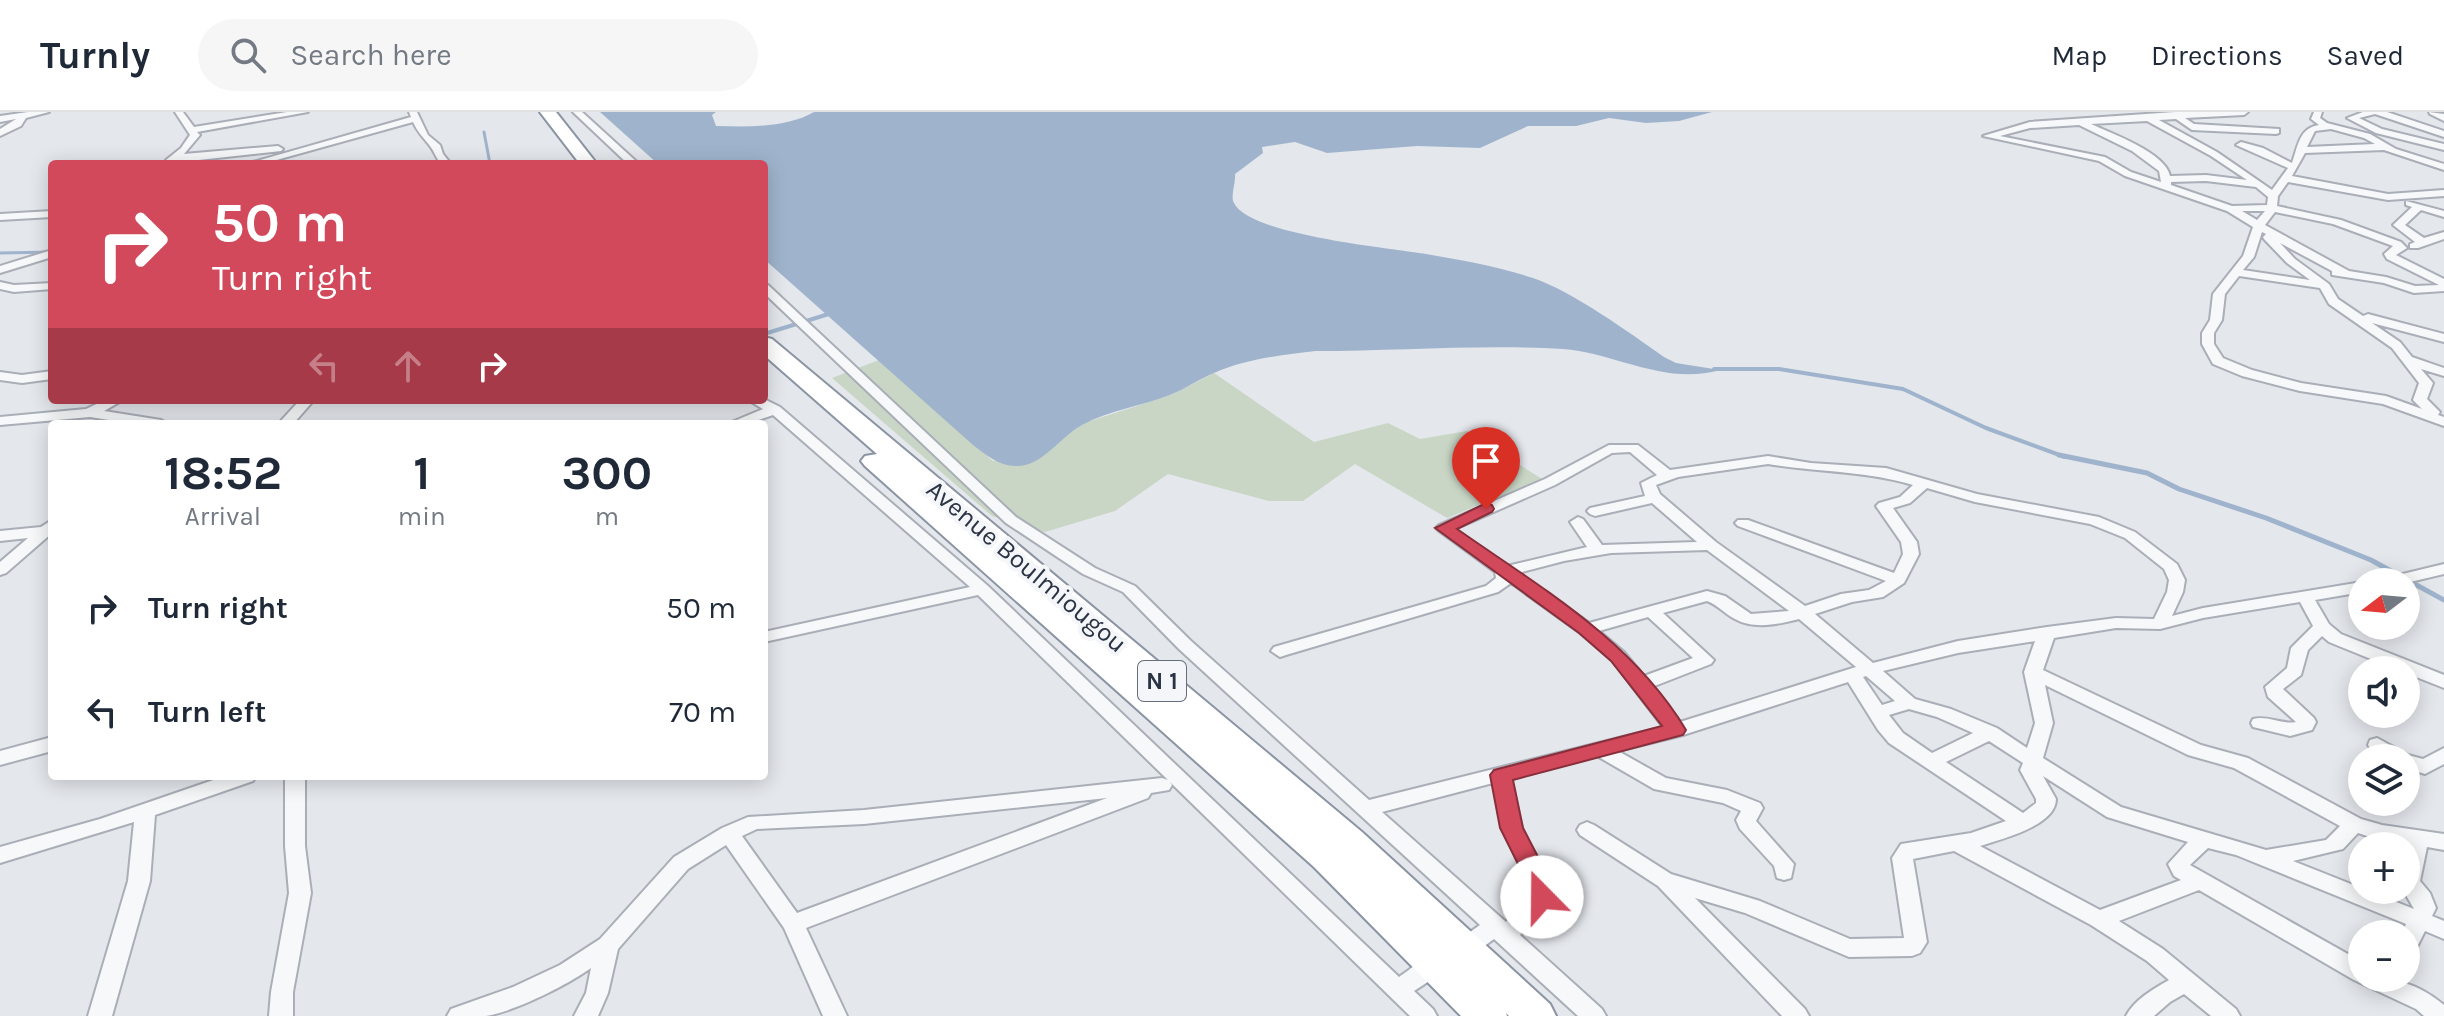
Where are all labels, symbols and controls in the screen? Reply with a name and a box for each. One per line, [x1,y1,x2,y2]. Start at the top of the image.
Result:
search box [198,19,758,91]
text: Turnly [40,33,150,78]
icon: search [226,33,270,77]
text: Search here [290,37,452,73]
text: Map [2052,39,2107,72]
text: Directions [2151,39,2283,72]
text: Saved [2327,39,2404,72]
text: 50 m [212,190,347,255]
icon: right [80,192,184,296]
text: Turn right [212,257,372,299]
icon: left [302,344,346,388]
icon: ahead [386,344,430,388]
icon: right [470,344,514,388]
pin [1452,427,1520,509]
icon: arrive [1464,439,1508,483]
text: 18:52 [164,445,282,501]
text: 1 [413,445,430,501]
text: 300 [562,445,652,501]
street label: Avenue Boulmiougou [920,474,1133,659]
text: Arrival [185,501,261,532]
text: min [398,501,446,532]
text: m [595,501,619,532]
north arrow [2348,568,2420,640]
map controls [2348,568,2420,992]
icon: right [80,586,124,630]
text: Turn right [148,590,288,626]
text: 50 m [666,590,736,626]
button: sound [2348,656,2420,728]
road number: N 1 [1138,661,1186,701]
icon: left [80,690,124,734]
text: Turn left [148,694,266,730]
text: 70 m [669,694,736,730]
button: layers [2348,744,2420,816]
button: + [2348,832,2420,904]
position arrow [1500,855,1584,939]
button: − [2348,920,2420,992]

